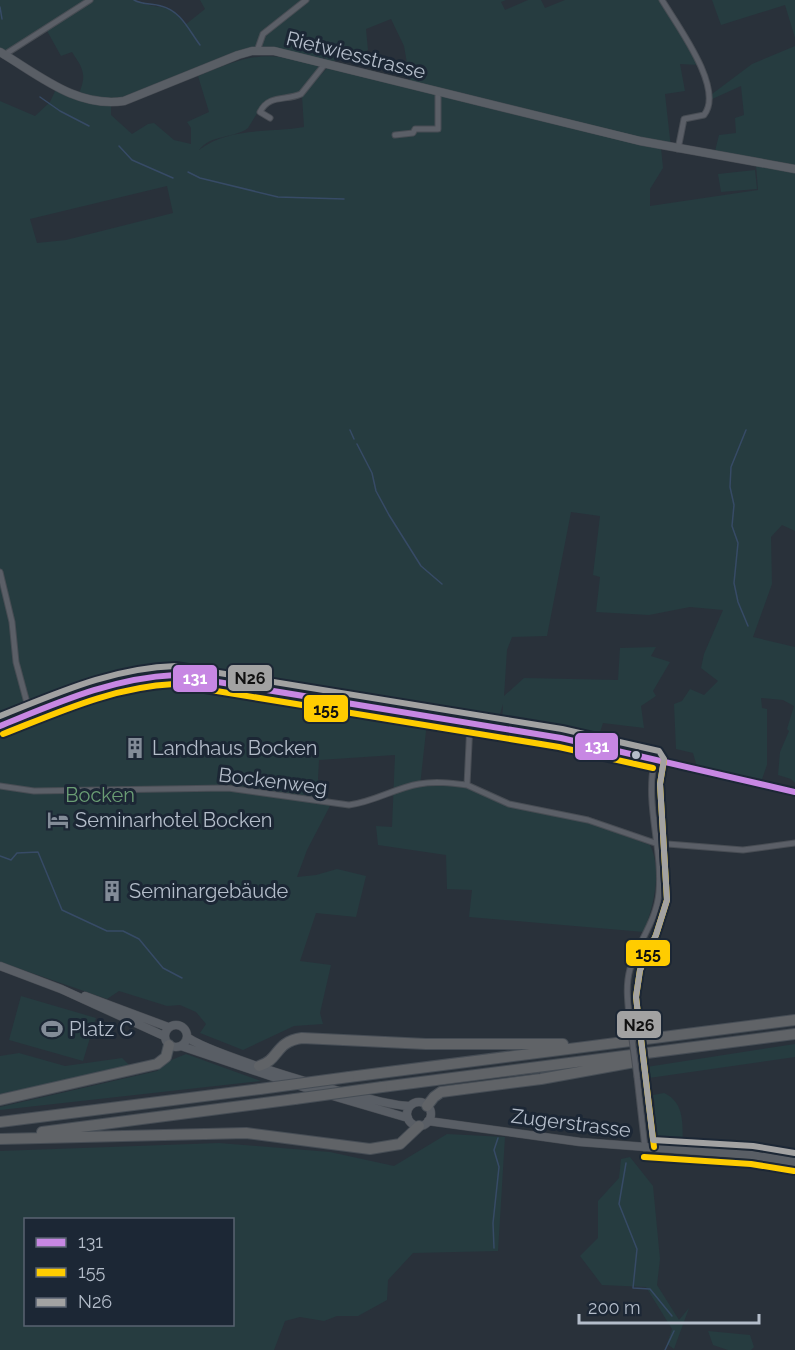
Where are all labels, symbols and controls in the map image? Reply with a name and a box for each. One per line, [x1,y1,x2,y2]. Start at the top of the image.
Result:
street label: Rietwiesstrasse [284,26,429,84]
line badge: 131 [172,664,218,693]
line badge: N26 [227,664,273,692]
text: 131 [183,669,207,688]
text: N26 [235,669,266,688]
line badge: 155 [303,694,349,723]
text: 155 [313,700,339,719]
line badge: 131 [574,732,619,761]
building icon: Landhaus Bocken [123,736,147,760]
place label: Landhaus Bocken [152,736,318,760]
text: 131 [585,737,609,756]
unlabelled marker [630,749,642,761]
street label: Bockenweg [217,762,329,800]
park label: Bocken [65,783,135,807]
hotel icon: Seminarhotel Bocken [46,808,70,832]
place label: Seminarhotel Bocken [75,808,272,832]
building icon: Seminargebäude [100,879,124,903]
place label: Seminargebäude [129,879,289,903]
line badge: 155 [625,939,671,967]
text: 155 [635,944,661,963]
line badge: N26 [616,1010,662,1039]
text: N26 [624,1016,655,1035]
sports icon: Platz C [40,1017,64,1041]
place label: Platz C [69,1017,133,1041]
street label: Zugerstrasse [510,1104,633,1142]
legend [24,1218,234,1326]
text: 131 [78,1231,103,1252]
text: 155 [78,1261,106,1282]
scale bar [579,1287,759,1325]
text: N26 [78,1291,112,1312]
text: 200 m [588,1297,641,1318]

